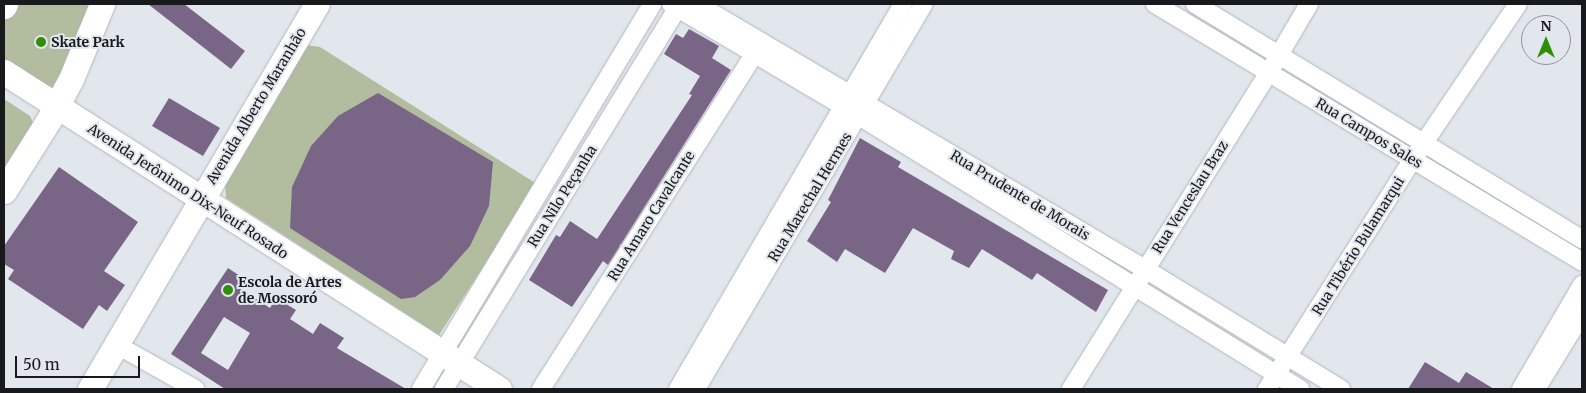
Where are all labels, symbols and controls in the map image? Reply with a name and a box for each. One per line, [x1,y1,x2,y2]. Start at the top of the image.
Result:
north arrow [1521,15,1571,65]
text: N [1540,17,1552,35]
street label: Avenida Alberto Maranhão [203,25,309,187]
place label: Skate Park [51,34,125,50]
marker: Skate Park [35,36,47,48]
street label: Rua Campos Sales [1313,94,1425,172]
street label: Avenida Jerônimo Dix-Neuf Rosado [85,120,291,262]
street label: Rua Marechal Hermes [765,129,855,265]
street label: Rua Venceslau Braz [1149,138,1231,256]
street label: Rua Nilo Peçanha [524,142,600,250]
street label: Rua Prudente de Morais [947,147,1093,243]
street label: Rua Amaro Cavalcante [604,148,698,284]
street label: Rua Tibério Bulamarqui [1308,174,1408,318]
place label: Escola de Artes de Mossoró [238,274,342,306]
marker: Escola de Artes de Mossoró [222,284,234,296]
scale bar [18,346,142,378]
text: 50 m [23,355,60,374]

